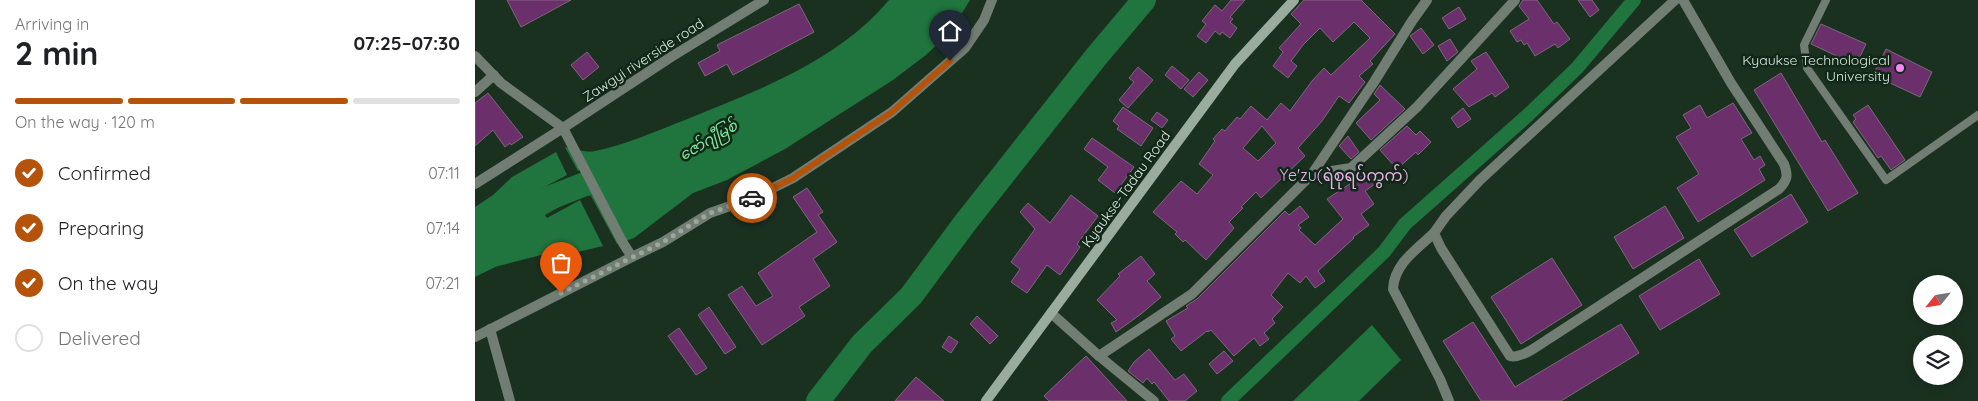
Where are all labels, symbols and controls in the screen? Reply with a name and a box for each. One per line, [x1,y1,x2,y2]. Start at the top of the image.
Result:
pin [929,10,971,61]
text: Arriving in [15,14,89,34]
street label: Zawgyi riverside road [579,14,707,106]
icon: home [936,17,964,45]
text: 07:25–07:30 [354,31,460,55]
text: 2 min [15,33,98,73]
place label: Kyaukse Technological University [1742,51,1890,85]
marker: Kyaukse Technological University [1894,62,1906,74]
text: On the way · 120 m [15,112,155,132]
water label: ဇော်ဂျီမြစ် [675,114,743,167]
street label: Kyaukse-Tadau Road [1078,127,1174,251]
icon: check [15,159,43,187]
text: Confirmed [58,161,151,185]
text: 07:11 [428,163,460,183]
district label: Ye'zu(ရဲစုရပ်ကွက်) [1280,164,1408,190]
courier [727,173,777,223]
icon: car [738,184,766,212]
icon: check [15,214,43,242]
text: Preparing [58,216,144,240]
text: 07:14 [426,218,460,238]
pin [540,242,582,293]
icon: bag [547,249,575,277]
icon: check [15,269,43,297]
text: On the way [58,271,159,295]
text: 07:21 [425,273,460,293]
north arrow [1913,275,1963,325]
map controls [1913,275,1963,385]
text: Delivered [58,326,141,350]
button: layers [1913,335,1963,385]

